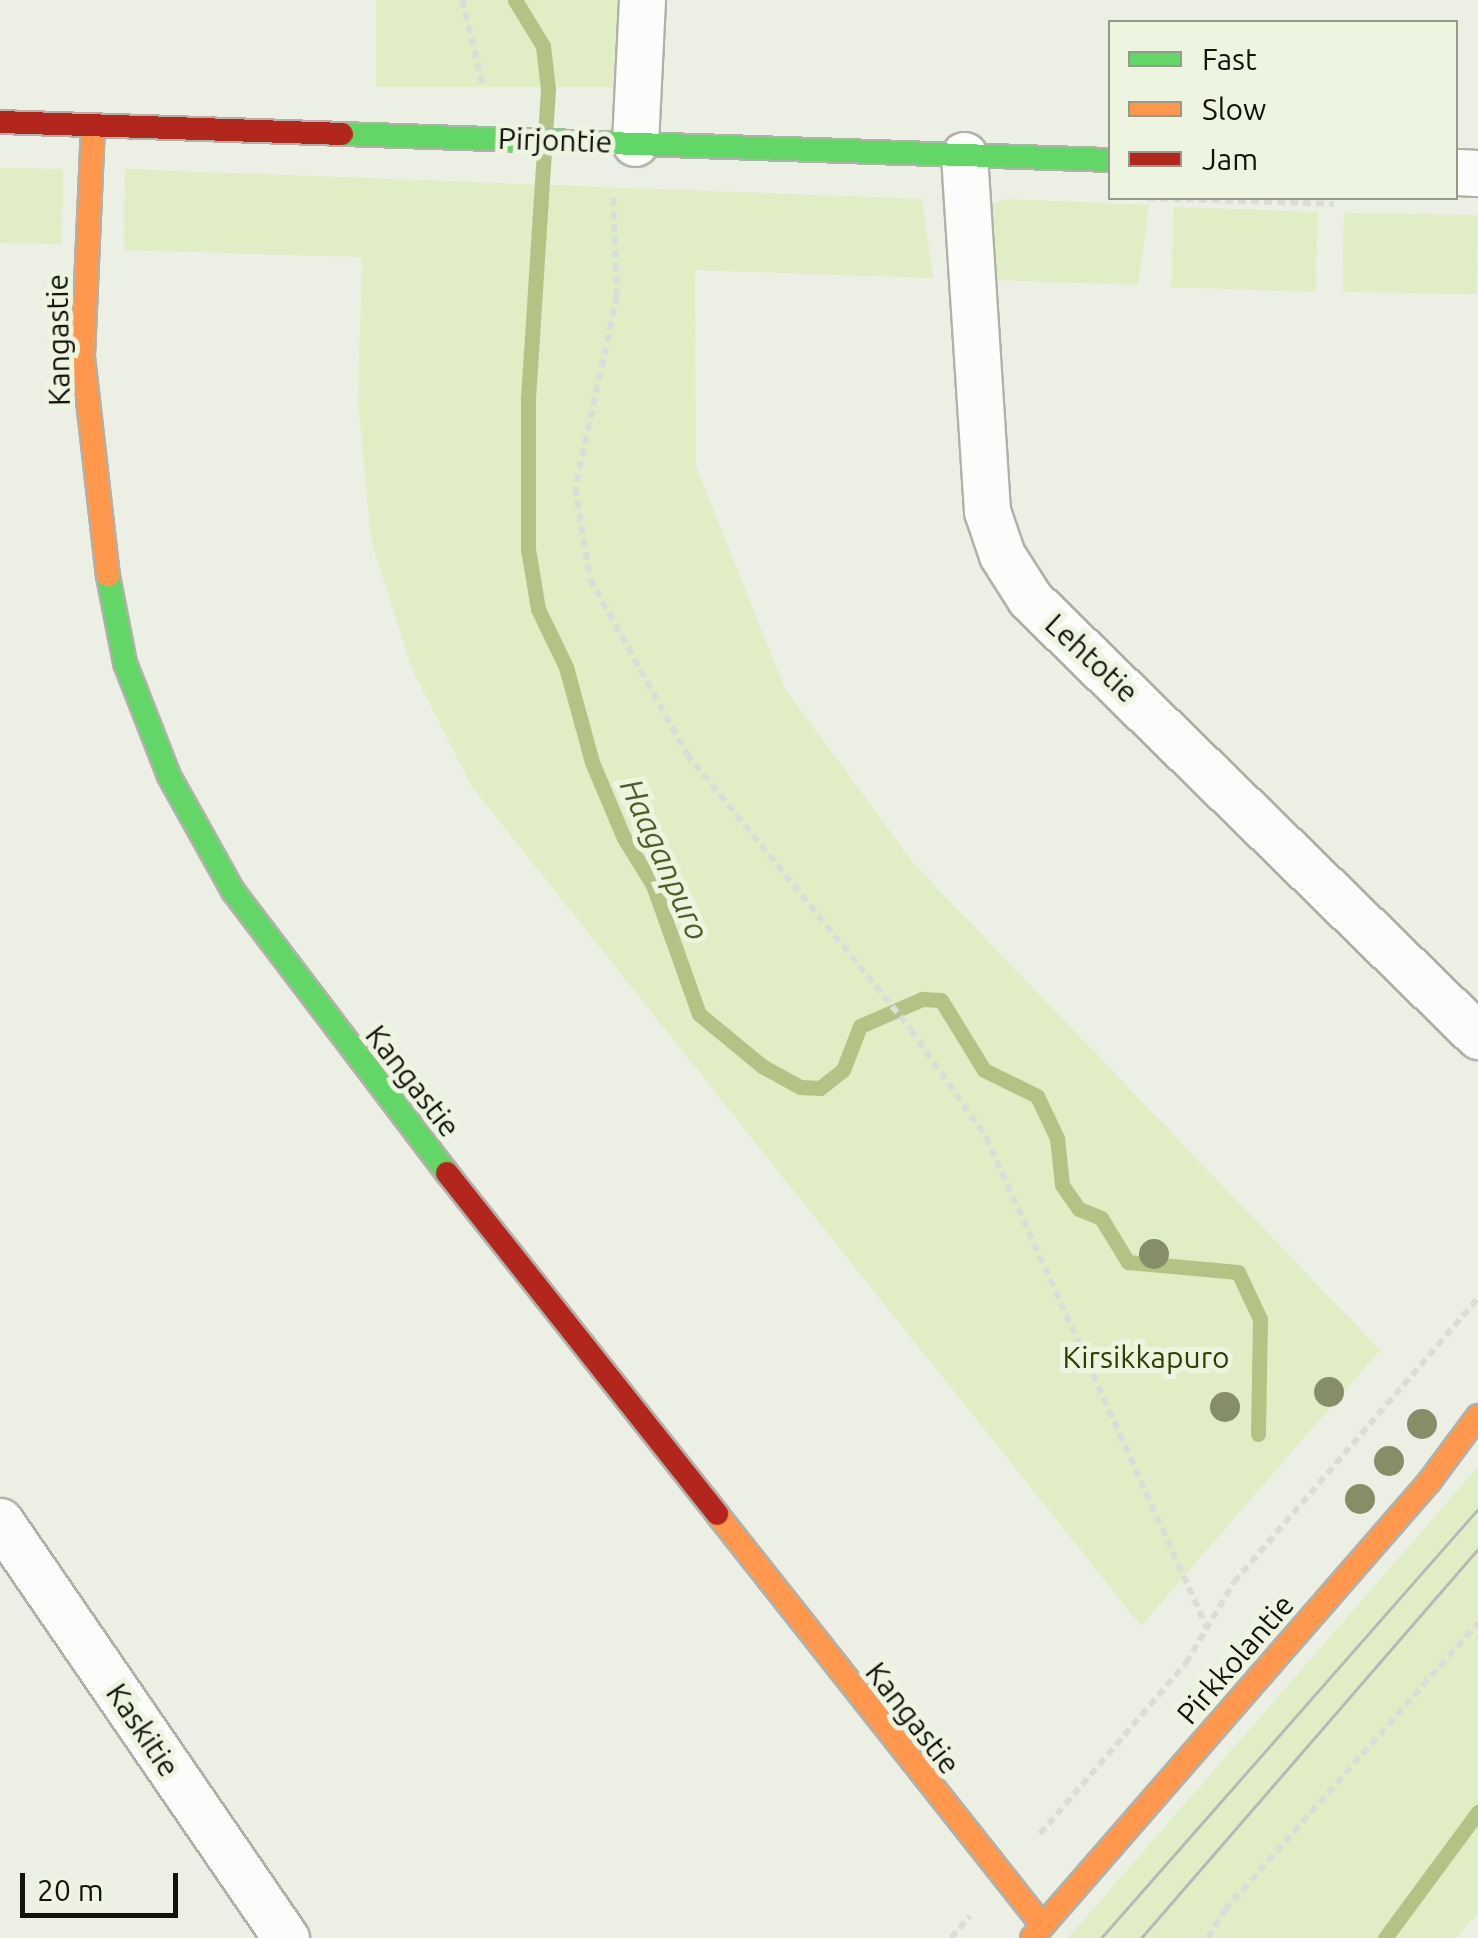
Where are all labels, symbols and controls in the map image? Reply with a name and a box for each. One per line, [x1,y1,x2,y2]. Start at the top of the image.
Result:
legend [1108,20,1458,200]
text: Fast [1202,42,1257,76]
text: Slow [1202,92,1266,126]
street label: Pirjontie [497,120,613,160]
text: Jam [1202,142,1258,176]
street label: Kangastie [39,274,77,406]
street label: Lehtotie [1038,606,1146,710]
water label: Haaganpuro [612,772,718,946]
street label: Kangastie [358,1018,468,1144]
park label: Kirsikkapuro [1062,1339,1230,1375]
street label: Pirkkolantie [1169,1587,1301,1731]
street label: Kangastie [858,1655,968,1781]
street label: Kaskitie [99,1677,187,1783]
scale bar [25,1853,182,1915]
text: 20 m [37,1873,104,1907]

